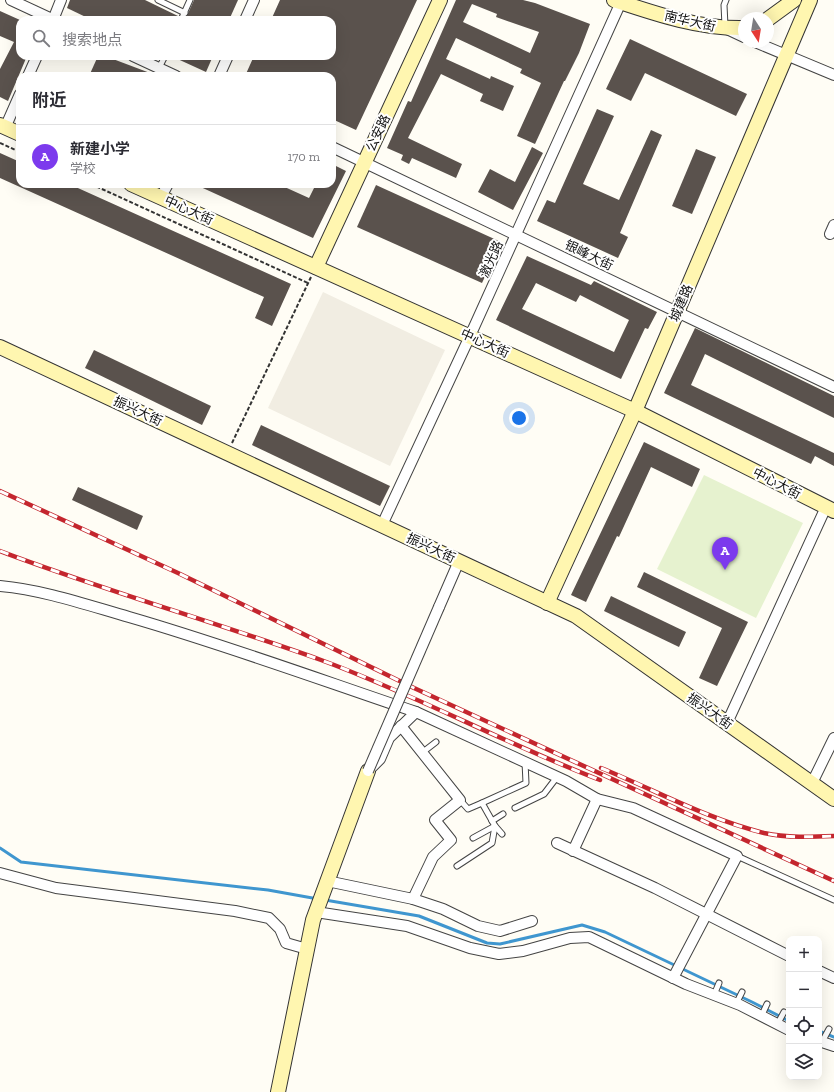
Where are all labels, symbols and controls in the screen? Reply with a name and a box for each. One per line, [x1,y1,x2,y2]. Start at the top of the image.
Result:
street label: 南华大街 [663,8,717,34]
north arrow [738,12,774,48]
search box [16,16,336,60]
icon: search [30,27,52,49]
text: 搜索地点 [62,31,122,49]
text: 附近 [32,90,66,110]
street label: 公安路 [363,112,393,154]
text: 新建小学 [70,140,130,158]
text: A [41,149,49,164]
text: 170 m [287,149,320,164]
text: 学校 [70,161,96,176]
street label: 中心大街 [162,193,216,227]
street label: 银峰大街 [562,237,616,273]
street label: 激光路 [476,238,506,280]
street label: 城建路 [666,282,696,324]
street label: 中心大街 [458,326,512,360]
street label: 振兴大街 [111,393,165,429]
your location [509,408,529,428]
street label: 中心大街 [750,465,804,501]
street label: 振兴大街 [404,530,458,566]
pin: A [712,537,738,570]
street label: 振兴大街 [684,690,736,732]
map controls [786,936,822,1080]
button: + [786,936,822,972]
button: − [786,972,822,1008]
button: locate [786,1008,822,1044]
button: layers [786,1044,822,1080]

